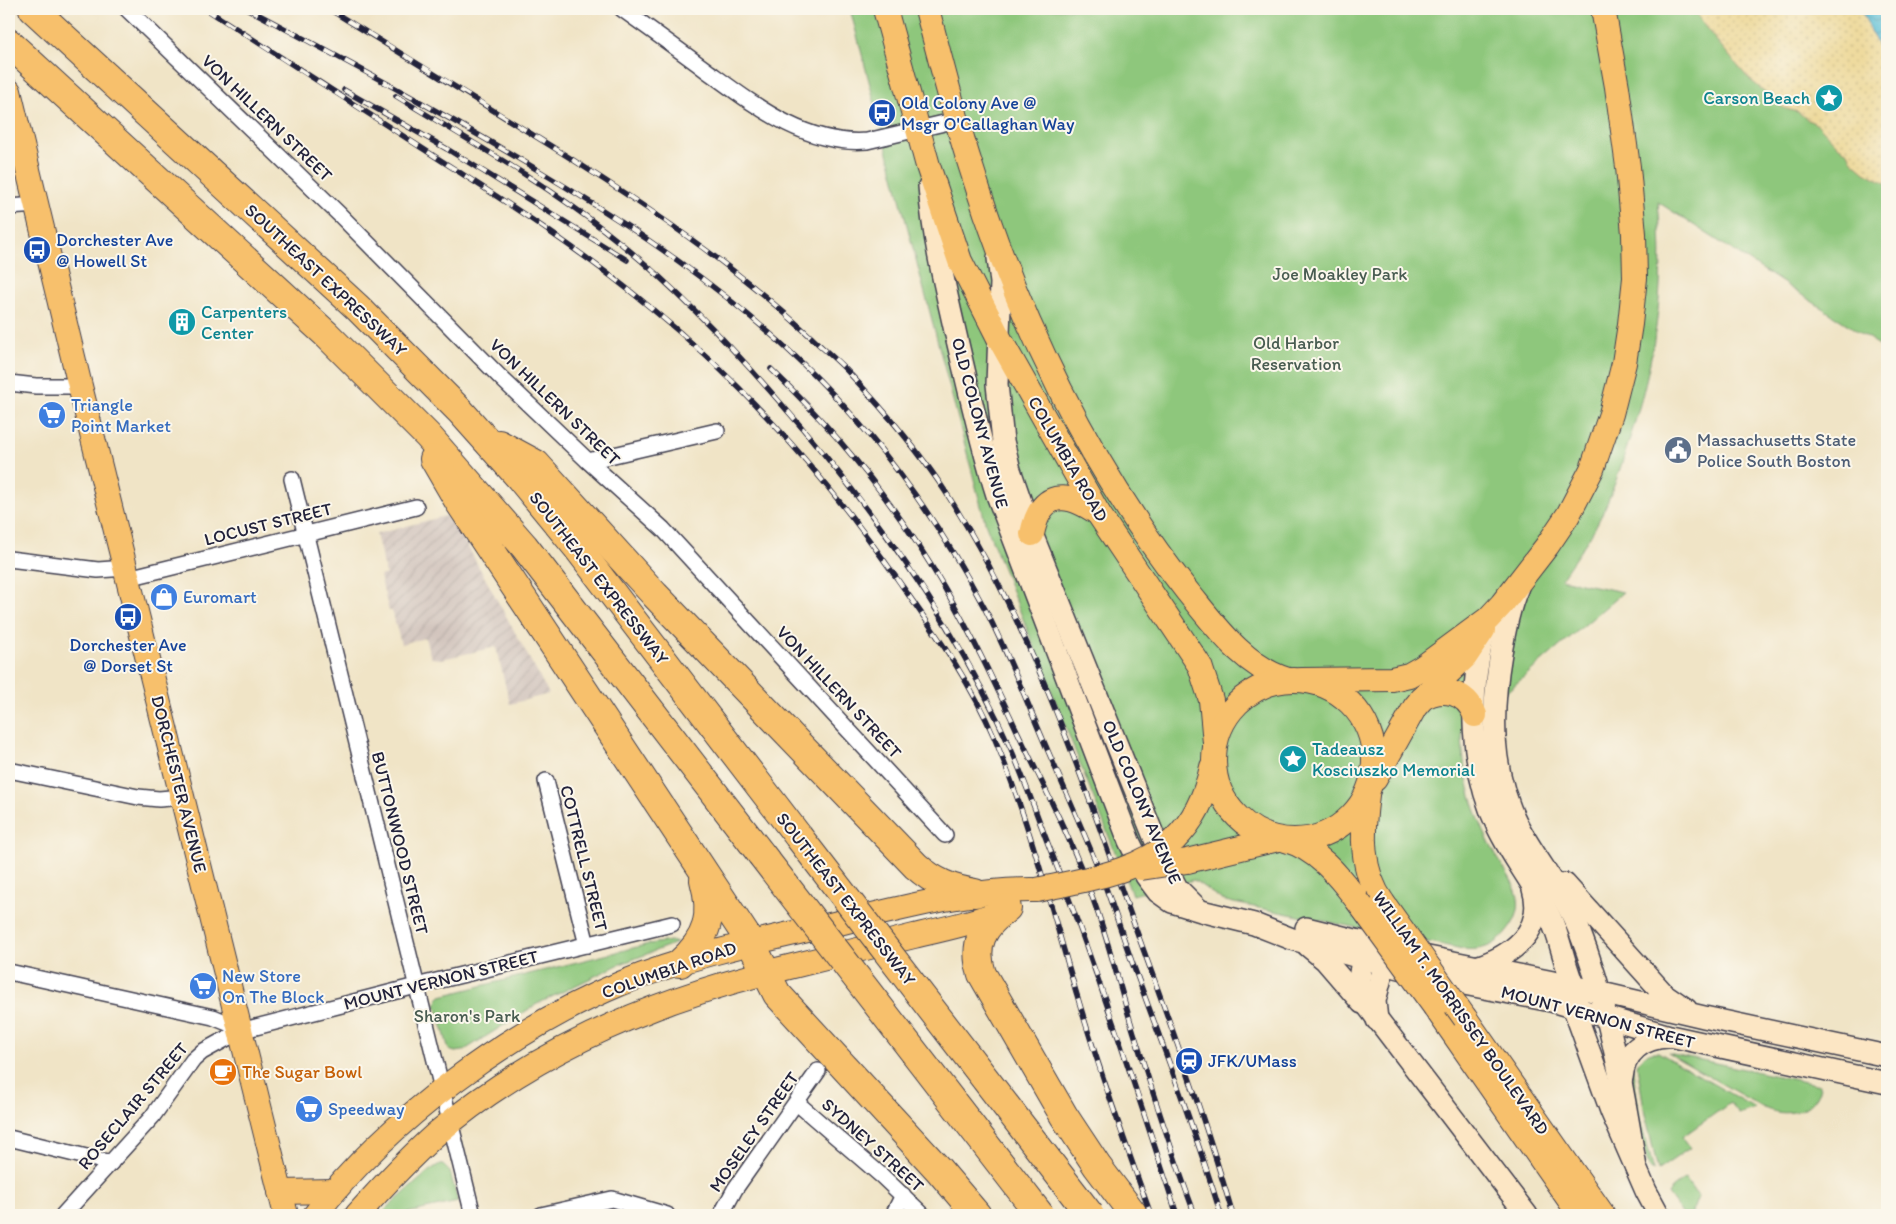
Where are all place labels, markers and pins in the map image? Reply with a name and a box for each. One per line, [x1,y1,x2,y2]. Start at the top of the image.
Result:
place icon: Carson Beach [1814,83,1844,113]
place label: Carson Beach [1703,87,1810,109]
place label: Old Colony Ave @ Msgr O'Callaghan Way [901,92,1075,135]
bus stop icon: Old Colony Ave @ Msgr O'Callaghan Way [867,98,897,128]
place label: Dorchester Ave @ Howell St [56,229,173,272]
bus stop icon: Dorchester Ave @ Howell St [22,235,52,265]
place label: Carpenters Center [201,301,287,344]
building icon: Carpenters Center [167,307,197,337]
place label: Triangle Point Market [71,394,171,437]
supermarket icon: Triangle Point Market [37,400,67,430]
place label: Massachusetts State Police South Boston [1697,429,1856,472]
public building icon: Massachusetts State Police South Boston [1663,435,1693,465]
shop icon: Euromart [149,582,179,612]
place label: Euromart [183,586,257,608]
bus stop icon: Dorchester Ave @ Dorset St [113,602,143,632]
place label: Dorchester Ave @ Dorset St [69,634,187,677]
place label: Tadeausz Kosciuszko Memorial [1312,738,1475,781]
place icon: Tadeausz Kosciuszko Memorial [1278,744,1308,774]
place label: New Store On The Block [222,965,324,1008]
supermarket icon: New Store On The Block [188,971,218,1001]
station icon: JFK/UMass [1174,1046,1204,1076]
place label: JFK/UMass [1208,1050,1297,1072]
cafe icon: The Sugar Bowl [208,1057,238,1087]
place label: The Sugar Bowl [242,1061,362,1083]
supermarket icon: Speedway [294,1094,324,1124]
place label: Speedway [328,1098,405,1120]

